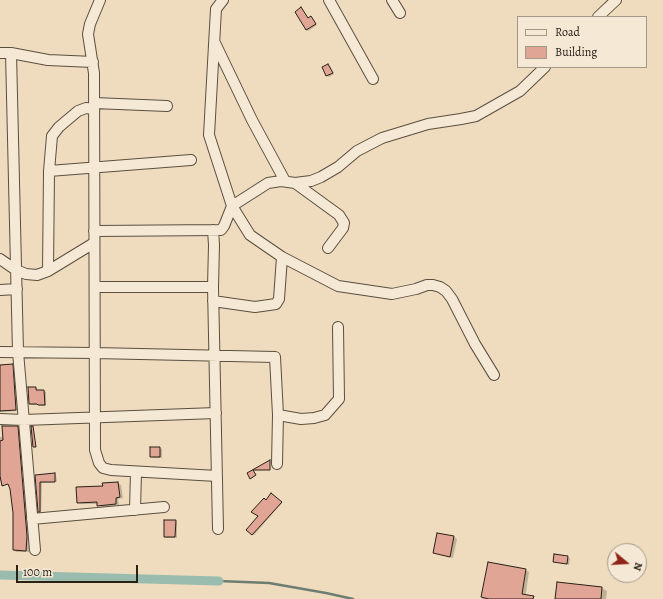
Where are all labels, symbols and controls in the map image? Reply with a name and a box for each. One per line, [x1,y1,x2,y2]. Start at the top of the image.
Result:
legend [517,16,647,68]
text: Road [555,24,580,40]
text: Building [555,44,597,60]
north arrow [607,543,647,583]
scale bar [18,557,140,583]
text: N [630,560,646,573]
text: 100 m [23,564,52,580]

